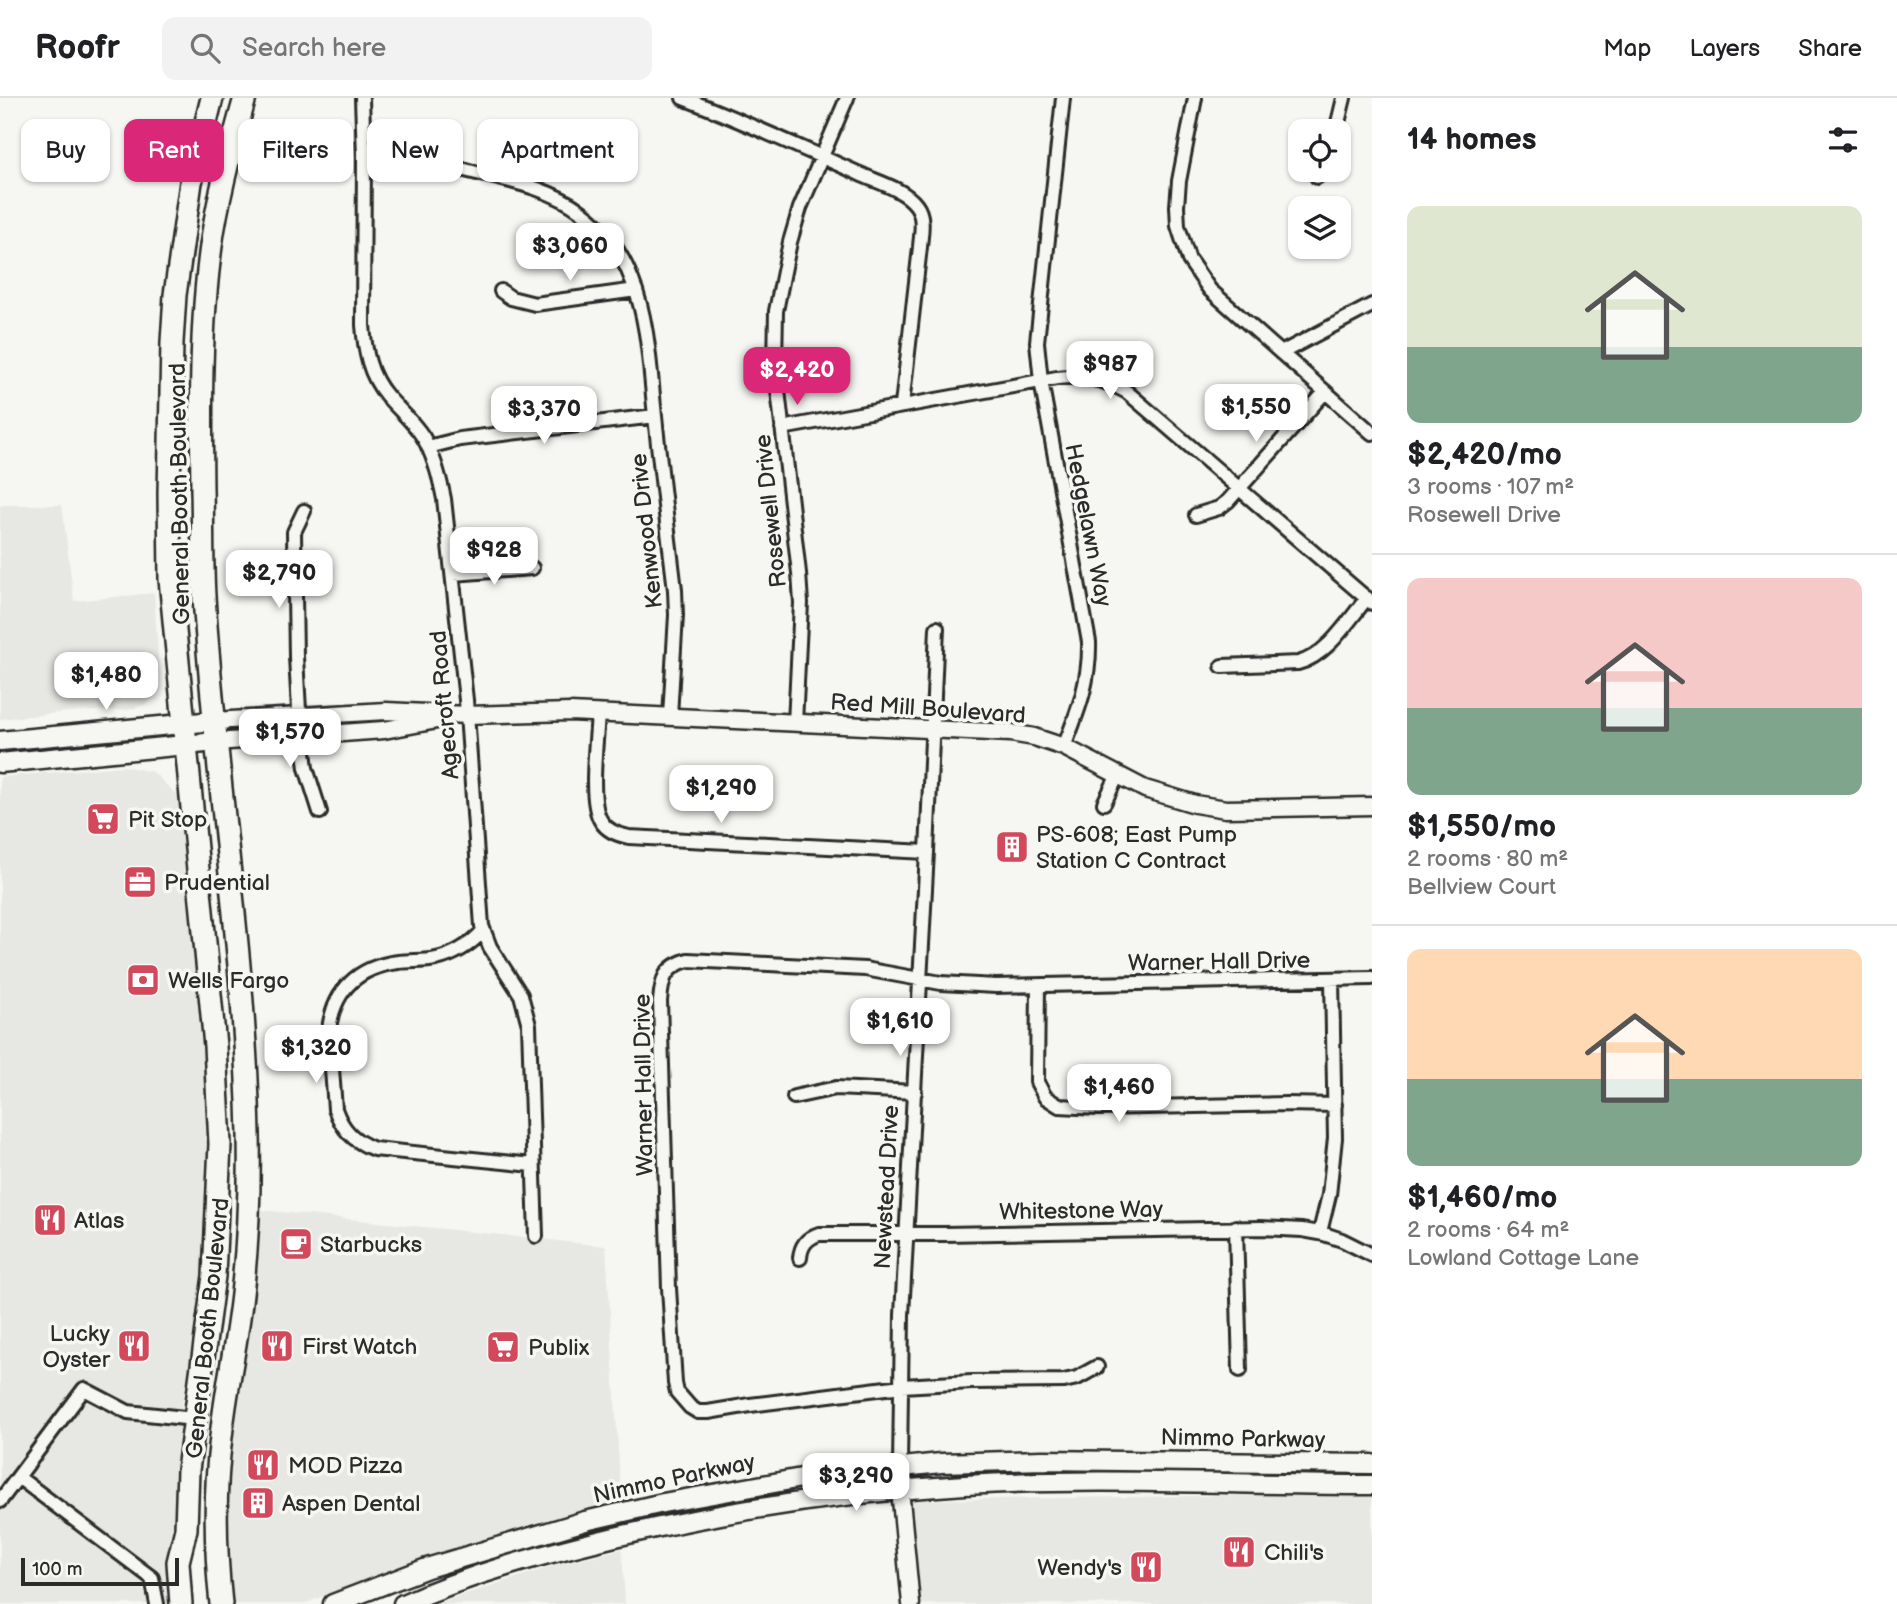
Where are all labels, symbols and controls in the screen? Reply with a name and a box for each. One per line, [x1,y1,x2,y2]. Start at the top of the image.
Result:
search box [162,17,652,80]
text: Roofr [35,28,120,68]
icon: search [186,29,224,67]
text: Search here [242,33,386,64]
text: Map [1603,34,1651,63]
text: Layers [1689,34,1760,63]
text: Share [1798,34,1862,63]
chip: Buy [21,119,110,182]
chip: Rent [124,119,224,182]
chip: Filters [238,119,353,182]
chip: New [367,119,463,182]
chip: Apartment [477,119,638,182]
map controls [1288,119,1351,259]
button: locate [1288,119,1351,182]
icon: filters [1824,121,1862,159]
text: 14 homes [1407,122,1536,158]
button: layers [1288,196,1351,259]
pin: $3,060 [513,223,627,283]
text: $3,060 [532,232,608,260]
icon: home [1572,252,1698,378]
pin: $987 [1069,342,1151,401]
pin: $2,420 [740,348,854,407]
text: $987 [1082,350,1138,378]
text: $2,420 [759,356,835,384]
street label: General Booth Boulevard [164,363,196,625]
pin: $1,550 [1199,384,1313,444]
pin: $3,370 [487,386,601,446]
text: $1,550 [1221,393,1291,421]
text: $3,370 [507,395,581,423]
street label: Rosewell Drive [749,433,793,589]
text: $2,420/mo [1407,437,1562,473]
street label: Hedgelawn Way [1058,441,1118,610]
street label: Kenwood Drive [625,452,669,610]
text: 3 rooms · 107 m² [1407,473,1574,501]
text: Rosewell Drive [1407,501,1561,529]
pin: $928 [453,528,535,587]
text: $928 [466,536,522,564]
pin: $2,790 [222,550,336,610]
text: $2,790 [242,559,316,587]
icon: home [1572,624,1698,750]
street label: Agecroft Road [425,629,465,781]
pin: $1,480 [49,652,163,712]
text: $1,480 [70,661,142,689]
street label: Red Mill Boulevard [829,688,1027,730]
pin: $1,570 [233,710,347,769]
text: $1,570 [255,718,325,746]
pin: $1,290 [664,766,778,825]
text: $1,290 [685,774,757,802]
supermarket icon: Pit Stop [84,800,122,838]
place label: Pit Stop [128,806,207,834]
text: $1,550/mo [1407,809,1556,845]
place label: PS-608; East Pump Station C Contract [1036,821,1237,875]
building icon: PS-608; East Pump Station C Contract [993,828,1031,866]
text: 2 rooms · 80 m² [1407,845,1568,873]
office icon: Prudential [121,863,159,901]
place label: Prudential [164,869,270,897]
text: Bellview Court [1407,873,1556,901]
street label: Warner Hall Drive [1128,946,1310,978]
bank icon: Wells Fargo [124,961,162,999]
place label: Wells Fargo [168,967,289,995]
street label: Warner Hall Drive [628,994,660,1176]
icon: home [1572,995,1698,1121]
pin: $1,610 [843,998,957,1058]
text: $1,610 [866,1007,934,1035]
pin: $1,320 [259,1026,373,1085]
text: $1,320 [280,1034,352,1062]
pin: $1,460 [1062,1065,1176,1124]
text: $1,460 [1083,1073,1155,1101]
street label: Newstead Drive [869,1104,905,1270]
text: $1,460/mo [1407,1180,1557,1216]
street label: General Booth Boulevard [180,1196,236,1460]
street label: Whitestone Way [999,1196,1164,1226]
restaurant icon: Atlas [31,1201,69,1239]
place label: Atlas [74,1207,125,1235]
text: 2 rooms · 64 m² [1407,1216,1569,1244]
cafe icon: Starbucks [277,1225,315,1263]
place label: Starbucks [320,1231,422,1259]
text: Lowland Cottage Lane [1407,1244,1639,1272]
place label: Lucky Oyster [43,1320,111,1374]
restaurant icon: Lucky Oyster [115,1327,153,1365]
restaurant icon: First Watch [258,1327,296,1365]
supermarket icon: Publix [484,1328,522,1366]
place label: First Watch [302,1333,417,1361]
place label: Publix [528,1334,590,1362]
street label: Nimmo Parkway [1160,1424,1326,1454]
restaurant icon: MOD Pizza [244,1446,282,1484]
street label: Nimmo Parkway [591,1448,758,1510]
place label: MOD Pizza [288,1452,403,1480]
pin: $3,290 [799,1454,913,1513]
text: $3,290 [818,1462,894,1490]
building icon: Aspen Dental [239,1484,277,1522]
place label: Aspen Dental [282,1490,420,1518]
restaurant icon: Chili's [1220,1533,1258,1571]
place label: Chili's [1264,1539,1324,1567]
restaurant icon: Wendy's [1127,1548,1165,1586]
place label: Wendy's [1037,1554,1122,1582]
scale bar [21,1555,178,1587]
text: 100 m [32,1558,83,1581]

